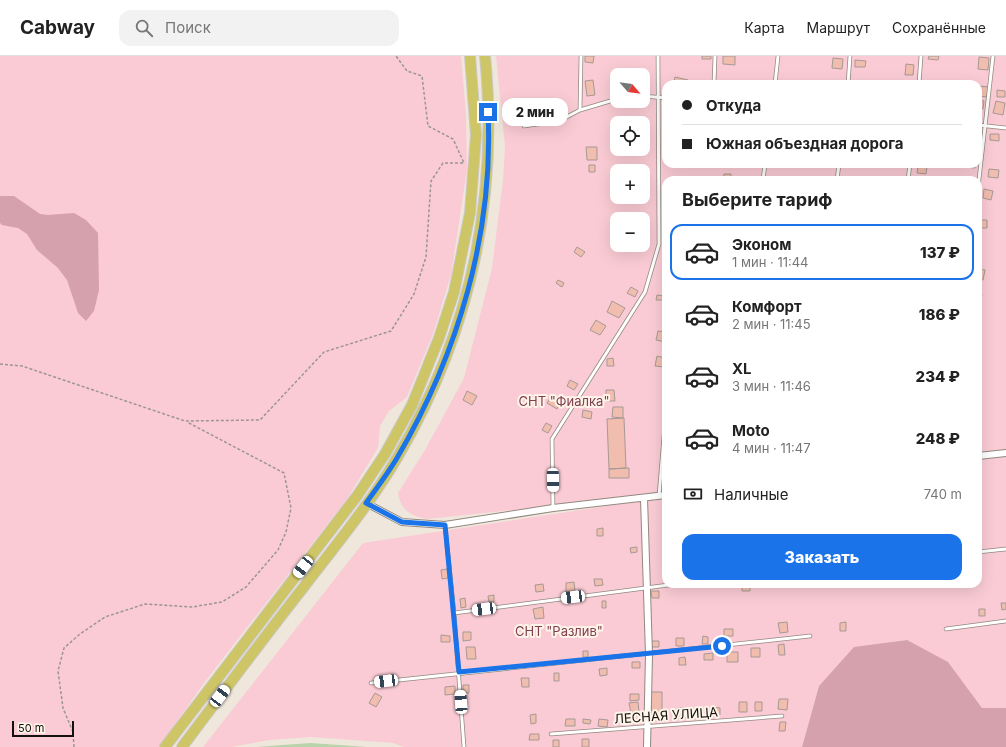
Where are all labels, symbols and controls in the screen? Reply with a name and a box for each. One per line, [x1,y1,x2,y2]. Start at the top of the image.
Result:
search box [119,10,399,46]
text: Cabway [20,16,95,39]
icon: search [133,17,155,39]
text: Поиск [165,18,211,37]
text: Карта [744,19,785,36]
text: Маршрут [807,19,870,36]
text: Сохранённые [892,19,986,36]
north arrow [610,68,650,108]
map controls [610,68,650,252]
text: Откуда [706,96,761,115]
callout: 2 мин [502,98,568,126]
route end [479,103,497,121]
text: 2 мин [516,104,554,120]
button: locate [610,116,650,156]
text: Южная объездная дорога [706,134,904,153]
button: + [610,164,650,204]
text: Выберите тариф [682,189,833,210]
button: − [610,212,650,252]
icon: car [684,234,720,270]
text: Эконом [732,235,791,254]
text: 137 ₽ [920,243,960,262]
text: 1 мин · 11:44 [732,254,809,270]
icon: car [684,296,720,332]
text: Комфорт [732,297,802,316]
text: 186 ₽ [919,305,960,324]
text: 2 мин · 11:45 [732,316,811,332]
icon: car [684,358,720,394]
text: XL [732,359,752,378]
text: 234 ₽ [916,367,960,386]
text: 3 мин · 11:46 [732,378,811,394]
park label: СНТ "Фиалка" [519,393,609,409]
icon: car [684,420,720,456]
text: Moto [732,421,770,440]
text: 248 ₽ [916,429,960,448]
text: 4 мин · 11:47 [732,440,811,456]
car [547,468,559,492]
icon: cash [682,483,704,505]
text: Наличные [714,485,788,504]
text: 740 m [924,486,962,502]
button: Заказать [682,534,962,580]
car [291,554,315,580]
car [560,590,586,604]
car [471,602,497,616]
park label: СНТ "Разлив" [515,623,603,639]
route start [713,637,731,655]
car [373,674,399,688]
car [208,683,232,709]
car [454,690,468,714]
street label: ЛЕСНАЯ УЛИЦА [614,703,718,727]
scale bar [12,719,74,738]
text: 50 m [18,721,44,735]

